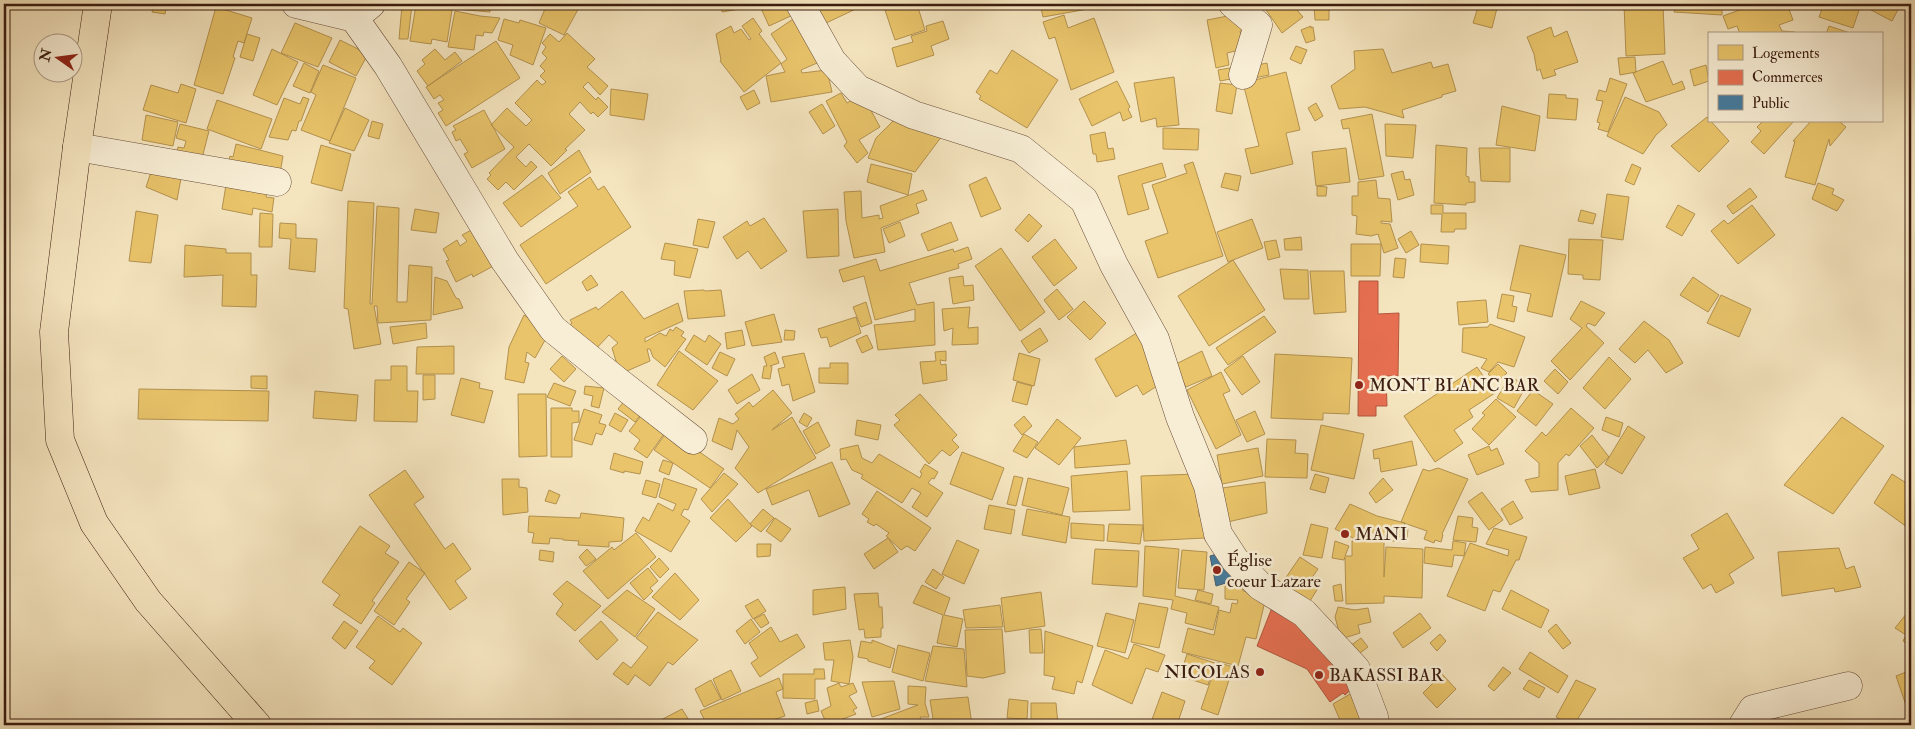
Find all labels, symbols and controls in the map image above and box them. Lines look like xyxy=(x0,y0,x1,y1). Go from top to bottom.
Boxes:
north arrow xyxy=(32,32,82,82)
legend xyxy=(1708,32,1882,122)
text: Logements xyxy=(1752,44,1819,63)
text: N xyxy=(36,46,56,64)
text: Commerces xyxy=(1752,68,1823,87)
text: Public xyxy=(1752,94,1790,113)
place label: MONT BLANC BAR xyxy=(1369,374,1541,397)
marker: MONT BLANC BAR xyxy=(1353,379,1365,391)
place label: MANI xyxy=(1355,523,1407,546)
marker: MANI xyxy=(1339,528,1351,540)
place label: Église coeur Lazare xyxy=(1227,549,1321,593)
marker: Église coeur Lazare xyxy=(1211,564,1223,576)
place label: NICOLAS xyxy=(1164,661,1250,684)
place label: BAKASSI BAR xyxy=(1329,664,1445,687)
marker: NICOLAS xyxy=(1254,666,1266,678)
marker: BAKASSI BAR xyxy=(1313,669,1325,681)

